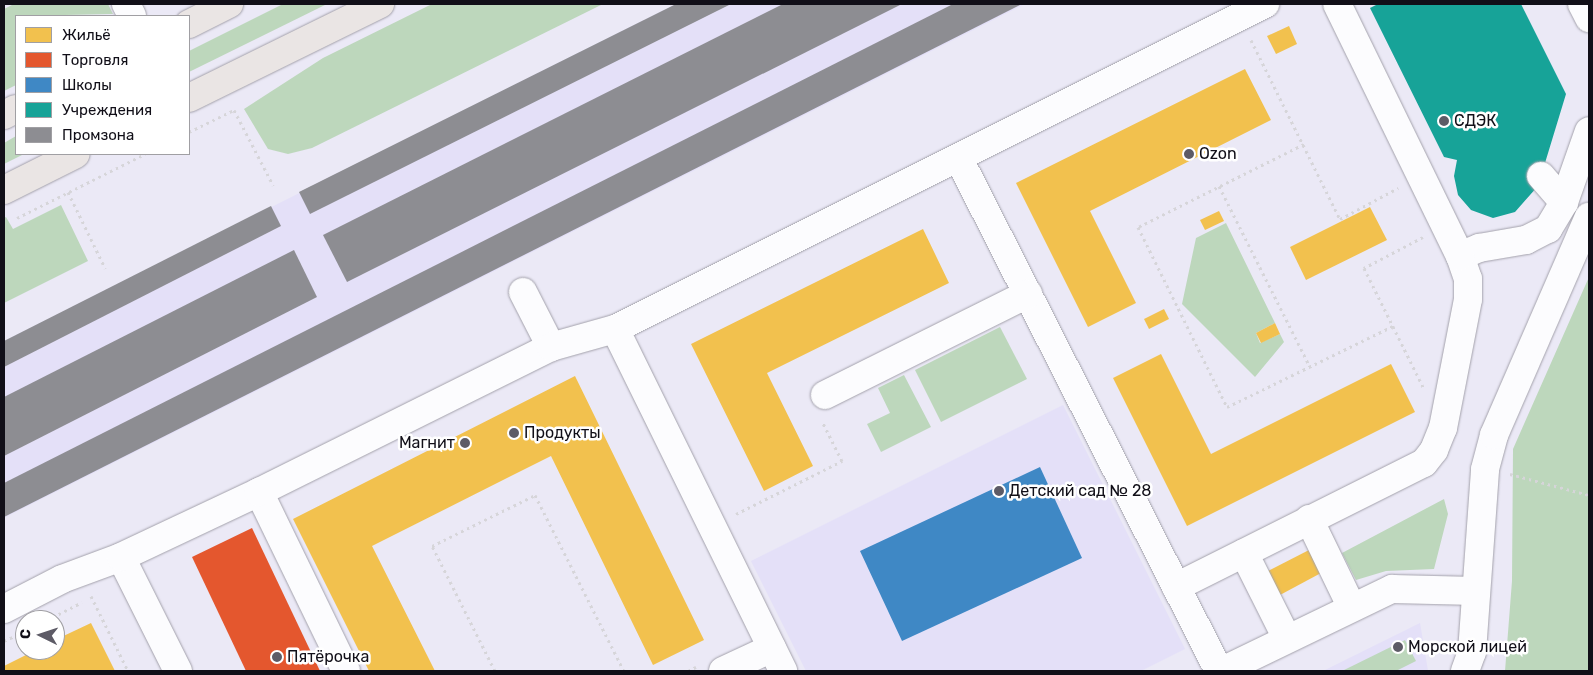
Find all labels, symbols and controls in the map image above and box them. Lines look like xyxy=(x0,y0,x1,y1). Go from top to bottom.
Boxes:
legend xyxy=(15,15,190,155)
text: Жильё xyxy=(62,26,111,44)
text: Торговля xyxy=(62,51,128,69)
text: Школы xyxy=(62,76,112,94)
text: Учреждения xyxy=(62,101,152,119)
place label: СДЭК xyxy=(1454,111,1496,131)
marker: СДЭК xyxy=(1438,115,1450,127)
text: Промзона xyxy=(62,126,134,144)
place label: Ozon xyxy=(1199,144,1237,164)
marker: Ozon xyxy=(1183,148,1195,160)
place label: Продукты xyxy=(524,423,601,443)
marker: Продукты xyxy=(508,427,520,439)
place label: Магнит xyxy=(399,433,455,453)
marker: Магнит xyxy=(459,437,471,449)
place label: Детский сад № 28 xyxy=(1009,481,1151,501)
marker: Детский сад № 28 xyxy=(993,485,1005,497)
north arrow xyxy=(15,610,65,660)
text: С xyxy=(17,629,34,639)
place label: Морской лицей xyxy=(1408,637,1527,657)
marker: Морской лицей xyxy=(1392,641,1404,653)
place label: Пятёрочка xyxy=(287,647,369,667)
marker: Пятёрочка xyxy=(271,651,283,663)

